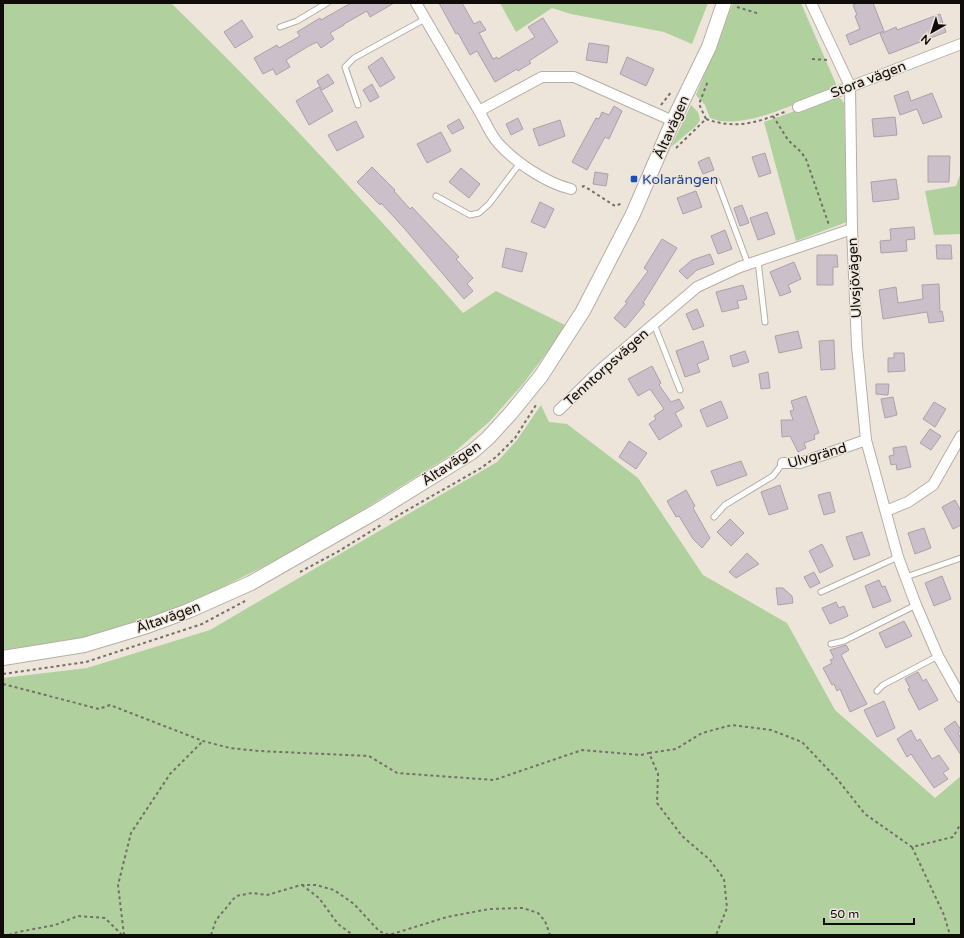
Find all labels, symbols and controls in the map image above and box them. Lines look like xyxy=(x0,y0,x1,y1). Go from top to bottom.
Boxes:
north arrow xyxy=(912,12,952,52)
text: N xyxy=(918,32,934,47)
street label: Stora vägen xyxy=(828,57,908,102)
street label: Ältavägen xyxy=(650,93,693,161)
place label: Kolarängen xyxy=(642,171,718,188)
marker: Kolarängen xyxy=(629,174,639,184)
street label: Ulvsjövägen xyxy=(844,237,865,319)
street label: Tenntorpsvägen xyxy=(561,325,652,410)
street label: Ältavägen xyxy=(419,438,484,489)
street label: Ulvgränd xyxy=(786,439,849,472)
street label: Ältavägen xyxy=(134,598,203,637)
scale bar xyxy=(824,900,914,926)
text: 50 m xyxy=(830,907,859,921)

